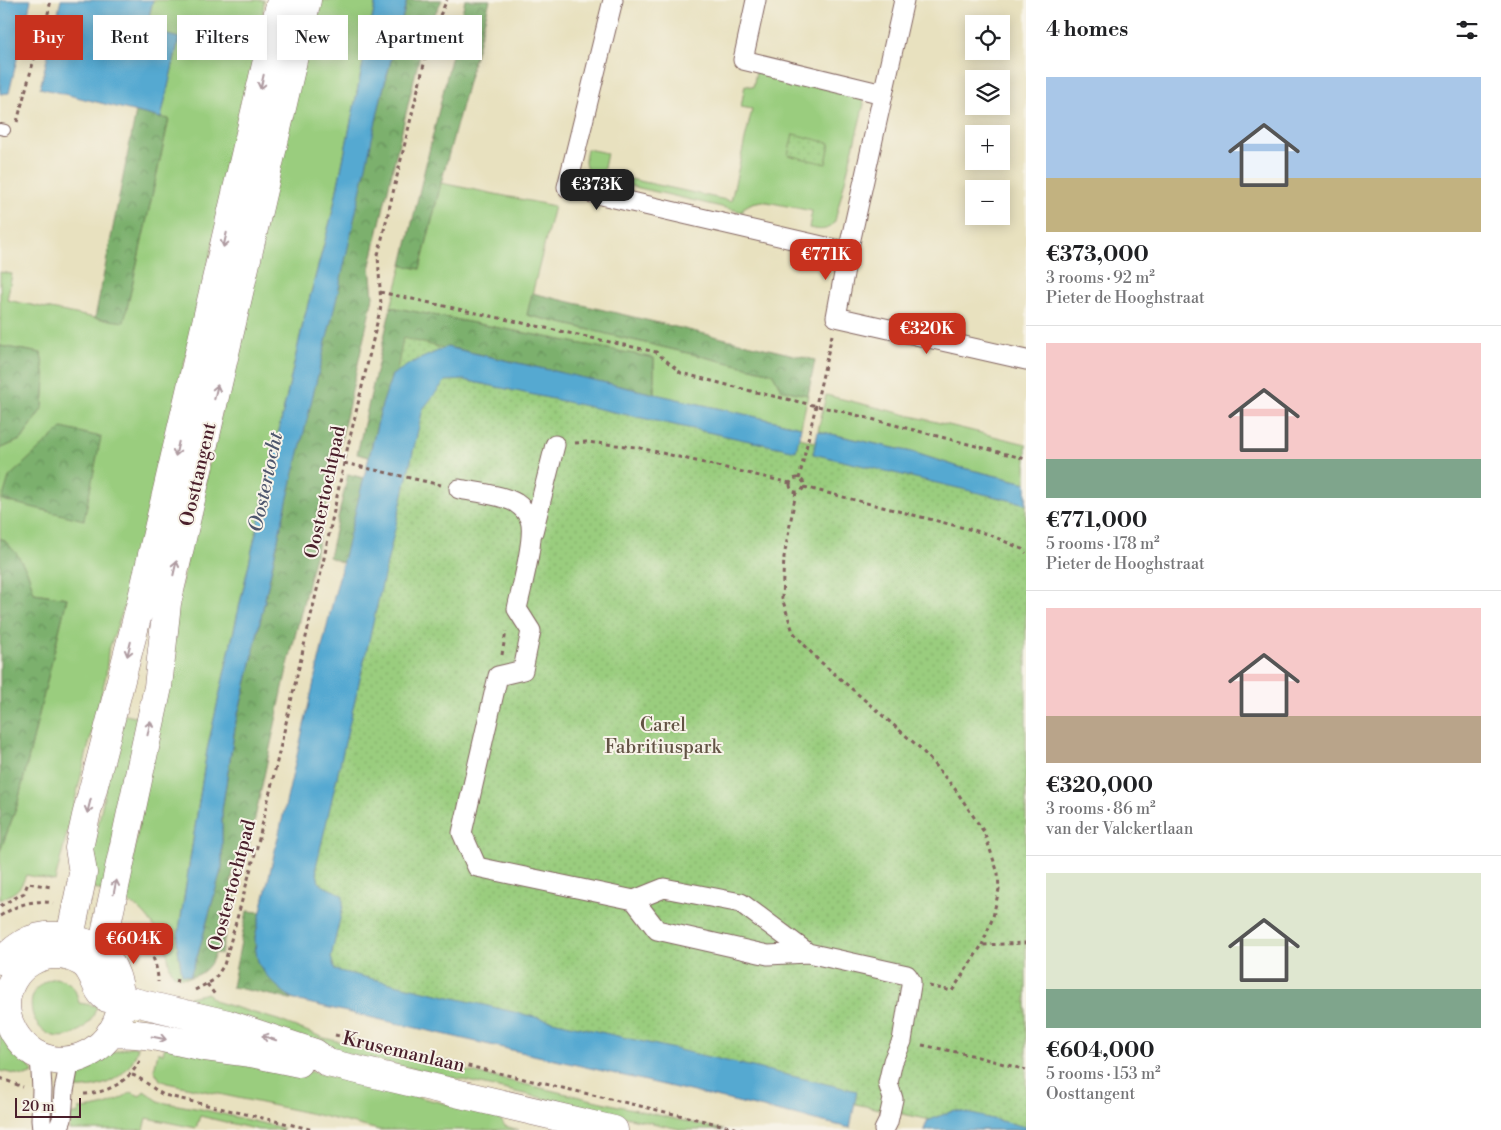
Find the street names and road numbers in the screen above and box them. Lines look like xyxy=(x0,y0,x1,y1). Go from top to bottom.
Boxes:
street label: Oosttangent xyxy=(174,420,222,529)
street label: Oostertochtpad xyxy=(299,424,351,561)
street label: Oostertochtpad xyxy=(203,817,261,954)
street label: Krusemanlaan xyxy=(340,1026,467,1078)

